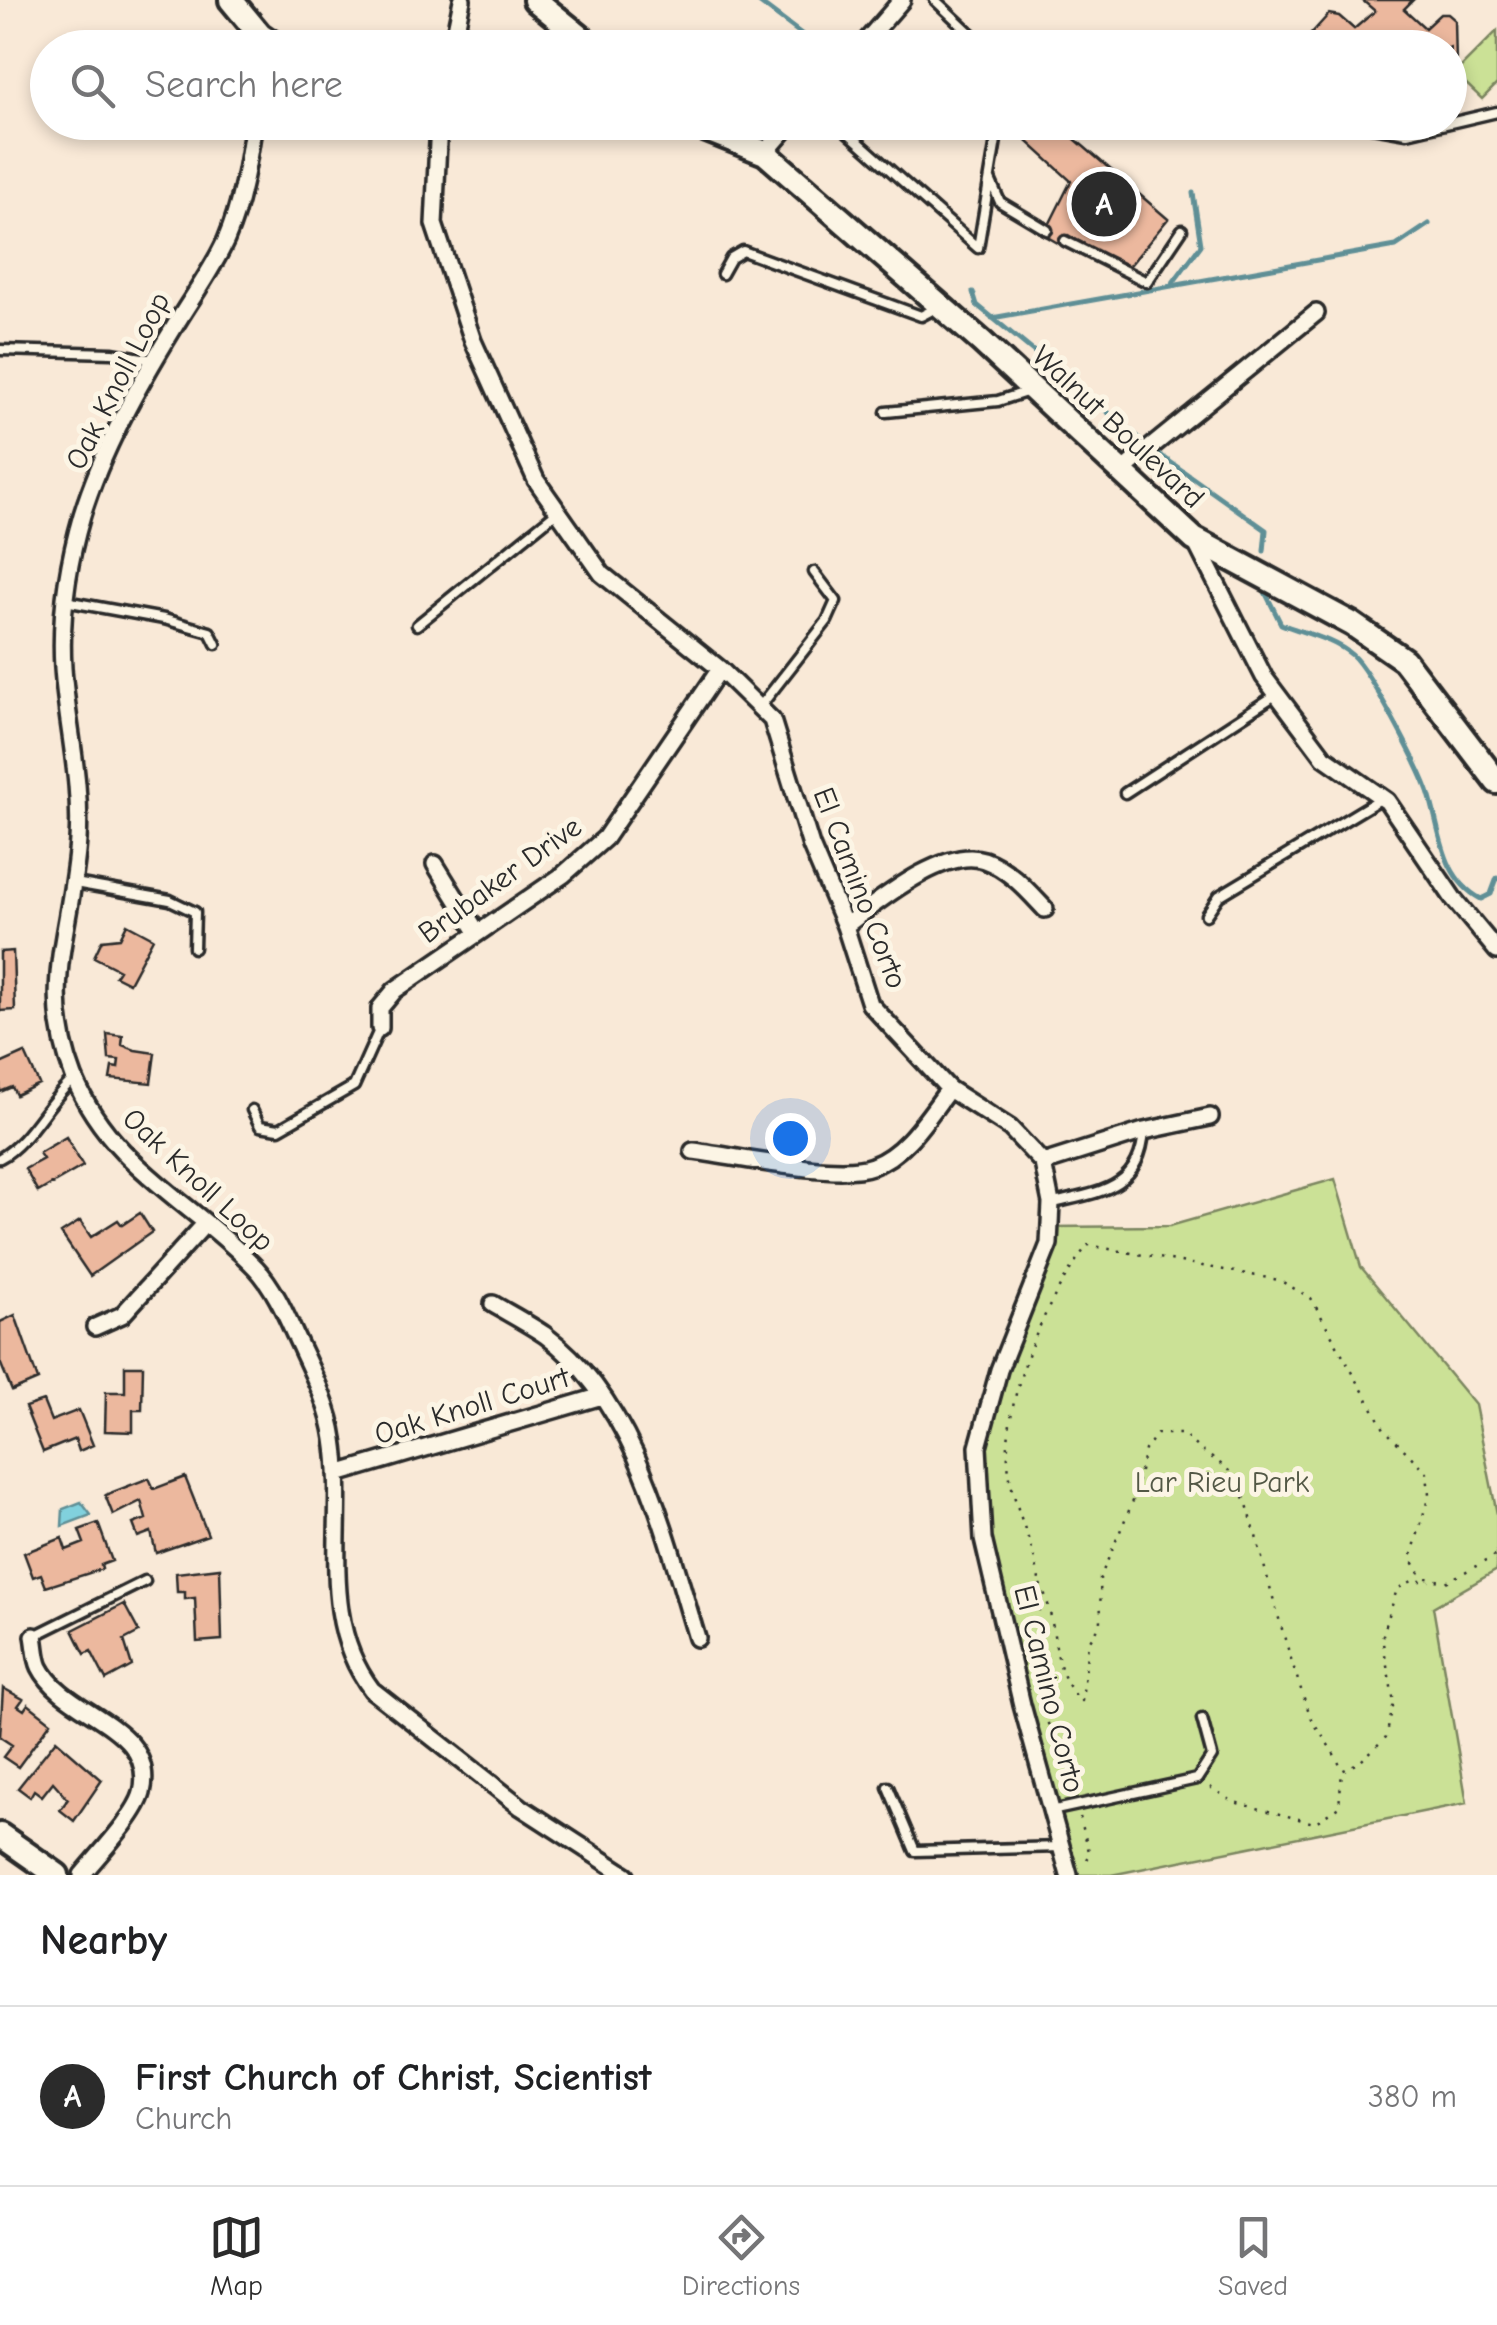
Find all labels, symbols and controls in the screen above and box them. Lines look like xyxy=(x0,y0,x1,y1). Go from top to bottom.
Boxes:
search box xyxy=(30,30,1467,140)
icon: search xyxy=(65,58,120,113)
text: Search here xyxy=(145,63,343,107)
pin: A xyxy=(1072,166,1136,242)
street label: Oak Knoll Loop xyxy=(58,287,178,475)
street label: Walnut Boulevard xyxy=(1025,338,1211,516)
street label: El Camino Corto xyxy=(806,783,914,993)
street label: Brubaker Drive xyxy=(412,809,588,951)
street label: Oak Knoll Loop xyxy=(115,1101,281,1259)
your location xyxy=(765,1113,816,1164)
street label: Oak Knoll Court xyxy=(370,1359,575,1452)
park label: Lar Rieu Park xyxy=(1135,1465,1310,1500)
street label: El Camino Corto xyxy=(1006,1582,1092,1796)
text: Nearby xyxy=(40,1916,167,1965)
text: First Church of Christ, Scientist xyxy=(135,2056,651,2100)
text: A xyxy=(64,2078,81,2115)
text: 380 m xyxy=(1368,2078,1457,2115)
text: Church xyxy=(135,2100,232,2137)
tab: Map xyxy=(209,2210,264,2302)
tab: Directions xyxy=(682,2210,800,2302)
tab: Saved xyxy=(1218,2210,1288,2302)

